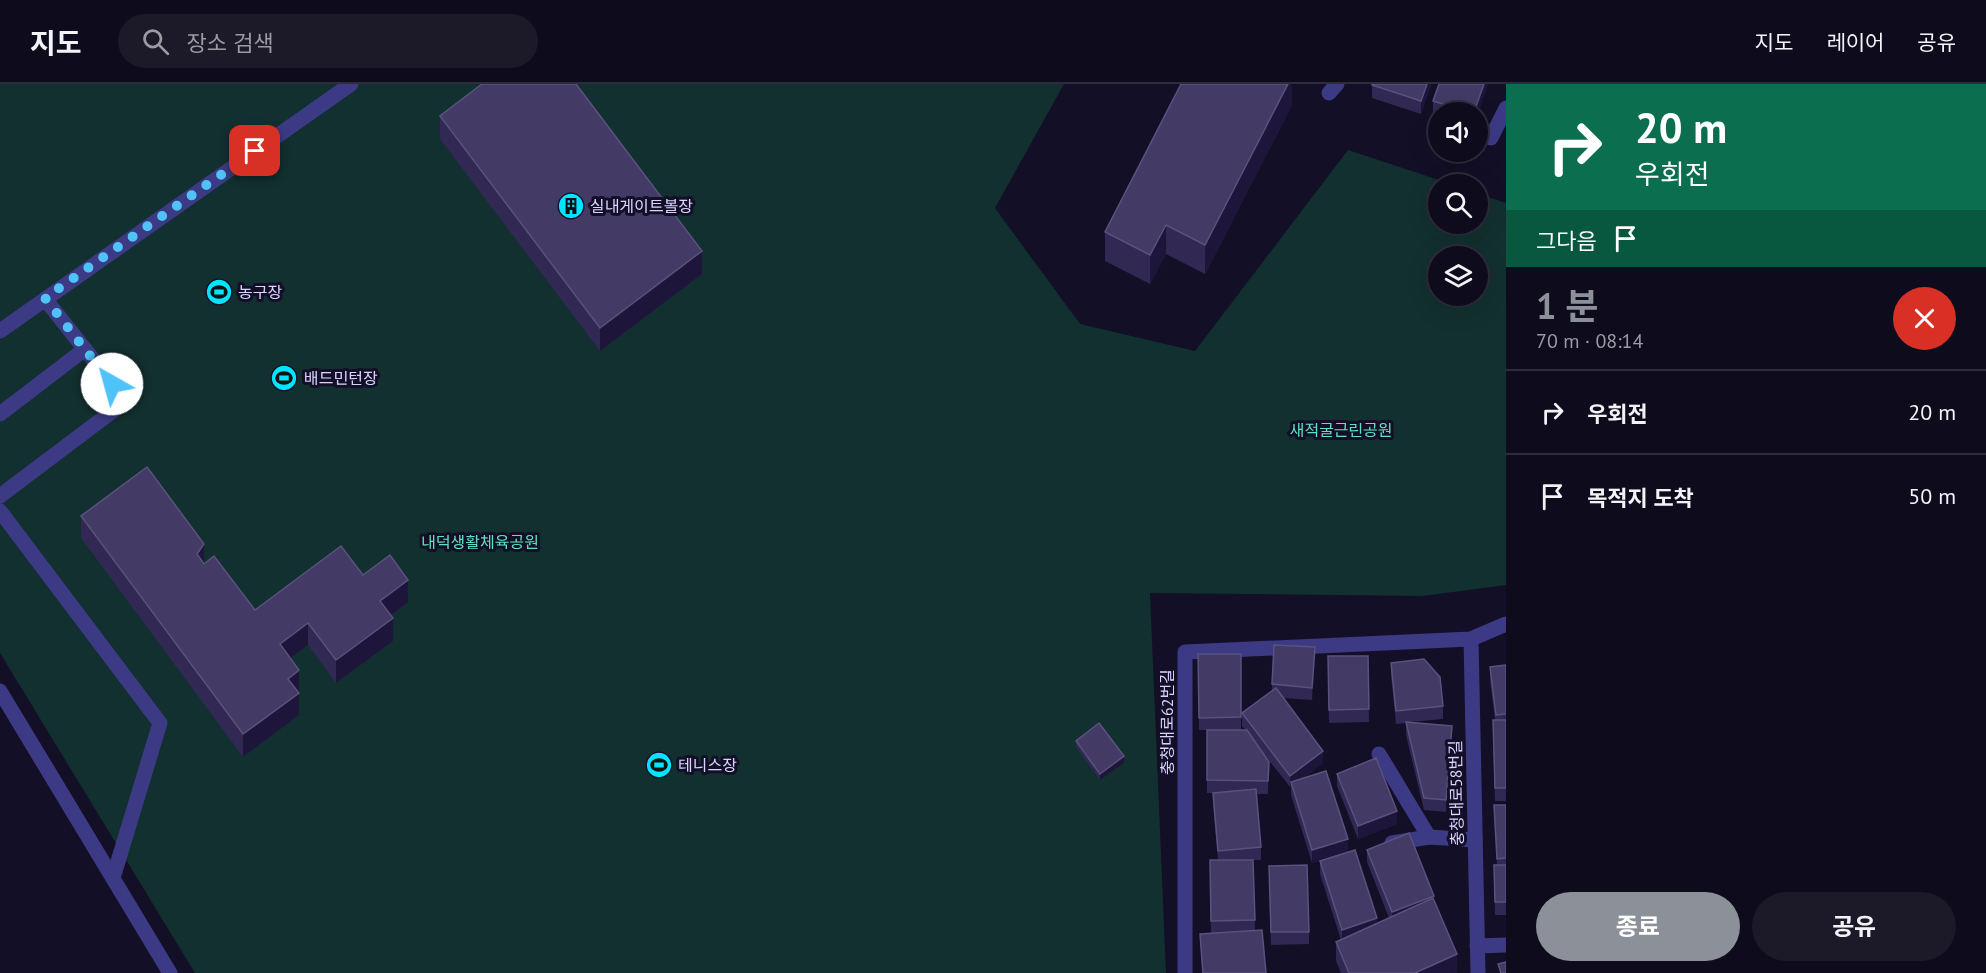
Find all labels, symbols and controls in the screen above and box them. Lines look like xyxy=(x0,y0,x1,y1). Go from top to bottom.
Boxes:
search box xyxy=(118,14,538,68)
text: 지도 xyxy=(30,24,82,61)
icon: search xyxy=(139,25,172,58)
text: 장소 검색 xyxy=(187,29,273,57)
text: 지도 xyxy=(1755,29,1793,56)
text: 레이어 xyxy=(1826,29,1884,56)
text: 공유 xyxy=(1917,29,1956,56)
text: 20 m xyxy=(1635,100,1727,155)
map controls xyxy=(1428,102,1488,306)
button: sound xyxy=(1428,102,1488,162)
icon: right xyxy=(1536,108,1614,186)
pin xyxy=(229,125,280,176)
icon: arrive xyxy=(238,134,271,167)
text: 우회전 xyxy=(1635,157,1710,191)
button: search xyxy=(1428,174,1488,234)
building icon: 실내게이트볼장 xyxy=(556,191,586,221)
place label: 실내게이트볼장 xyxy=(590,196,693,216)
icon: arrive xyxy=(1609,222,1642,255)
text: 그다음 xyxy=(1536,227,1597,255)
button: layers xyxy=(1428,246,1488,306)
sports icon: 농구장 xyxy=(204,277,234,307)
place label: 농구장 xyxy=(238,282,282,302)
text: 1 분 xyxy=(1536,282,1599,329)
button: close xyxy=(1893,287,1956,350)
text: 70 m · 08:14 xyxy=(1536,328,1643,354)
position arrow xyxy=(80,352,144,416)
sports icon: 배드민턴장 xyxy=(269,363,299,393)
place label: 배드민턴장 xyxy=(304,368,378,388)
icon: right xyxy=(1536,396,1569,429)
text: 20 m xyxy=(1908,398,1956,426)
text: 우회전 xyxy=(1587,400,1648,428)
park label: 새적굴근린공원 xyxy=(1289,420,1393,440)
icon: arrive xyxy=(1536,480,1569,513)
text: 50 m xyxy=(1908,482,1956,510)
text: 목적지 도착 xyxy=(1587,484,1694,512)
park label: 내덕생활체육공원 xyxy=(421,532,539,552)
street label: 충청대로62번길 xyxy=(1157,669,1177,775)
street label: 충청대로58번길 xyxy=(1445,740,1467,846)
sports icon: 테니스장 xyxy=(644,750,674,780)
place label: 테니스장 xyxy=(678,755,737,775)
button: 종료 xyxy=(1536,892,1740,961)
button: 공유 xyxy=(1752,892,1956,961)

